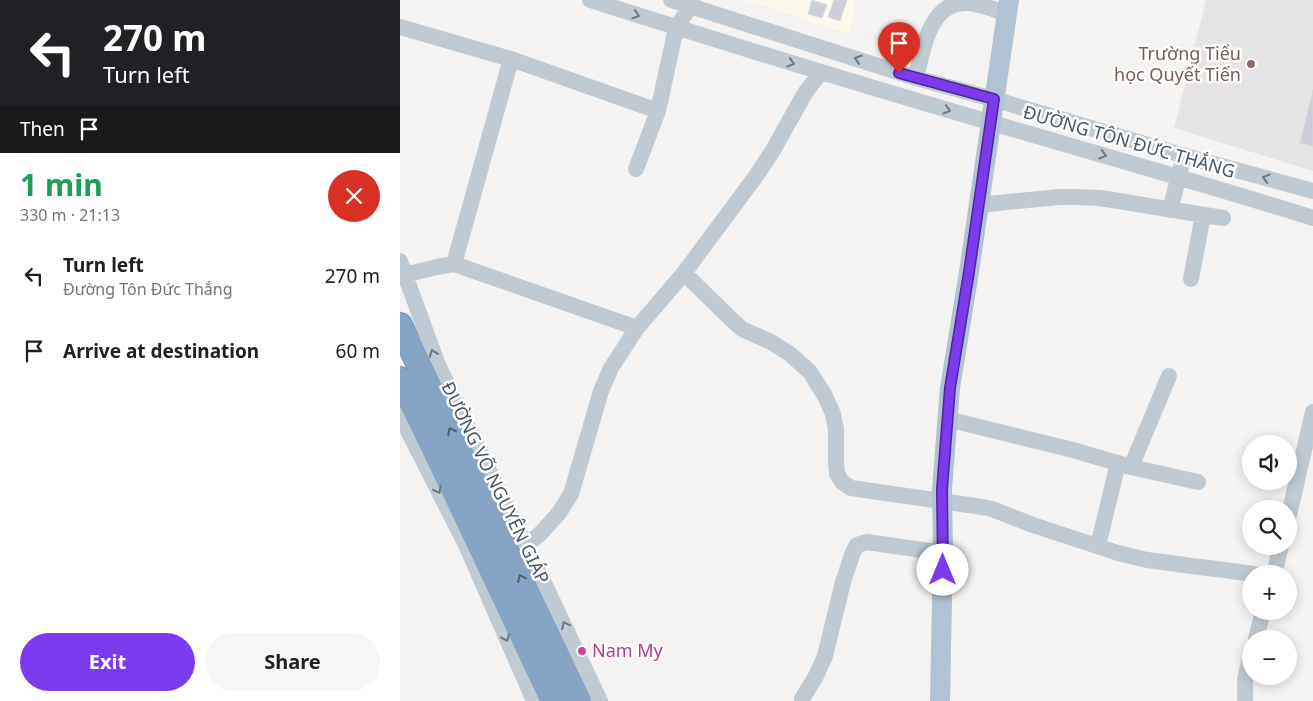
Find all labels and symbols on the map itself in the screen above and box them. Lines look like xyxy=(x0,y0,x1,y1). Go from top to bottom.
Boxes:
one-way arrow xyxy=(631,9,640,19)
pin xyxy=(878,22,920,73)
place label: Trường Tiểu học Quyết Tiến xyxy=(1114,41,1241,86)
one-way arrow xyxy=(854,55,863,65)
one-way arrow xyxy=(787,57,795,67)
marker: Trường Tiểu học Quyết Tiến xyxy=(1245,58,1257,70)
street label: ĐƯỜNG TÔN ĐỨC THẮNG xyxy=(1021,99,1238,183)
one-way arrow xyxy=(942,104,950,114)
one-way arrow xyxy=(1098,150,1106,160)
one-way arrow xyxy=(1262,174,1270,184)
one-way arrow xyxy=(429,349,439,358)
street label: ĐƯỜNG VÕ NGUYÊN GIÁP xyxy=(436,378,555,588)
one-way arrow xyxy=(447,427,457,436)
one-way arrow xyxy=(432,485,442,494)
position arrow xyxy=(916,543,968,595)
one-way arrow xyxy=(517,574,527,583)
one-way arrow xyxy=(560,621,571,630)
one-way arrow xyxy=(500,633,511,642)
place label: Nam My xyxy=(592,638,664,662)
marker: Nam My xyxy=(576,645,588,657)

